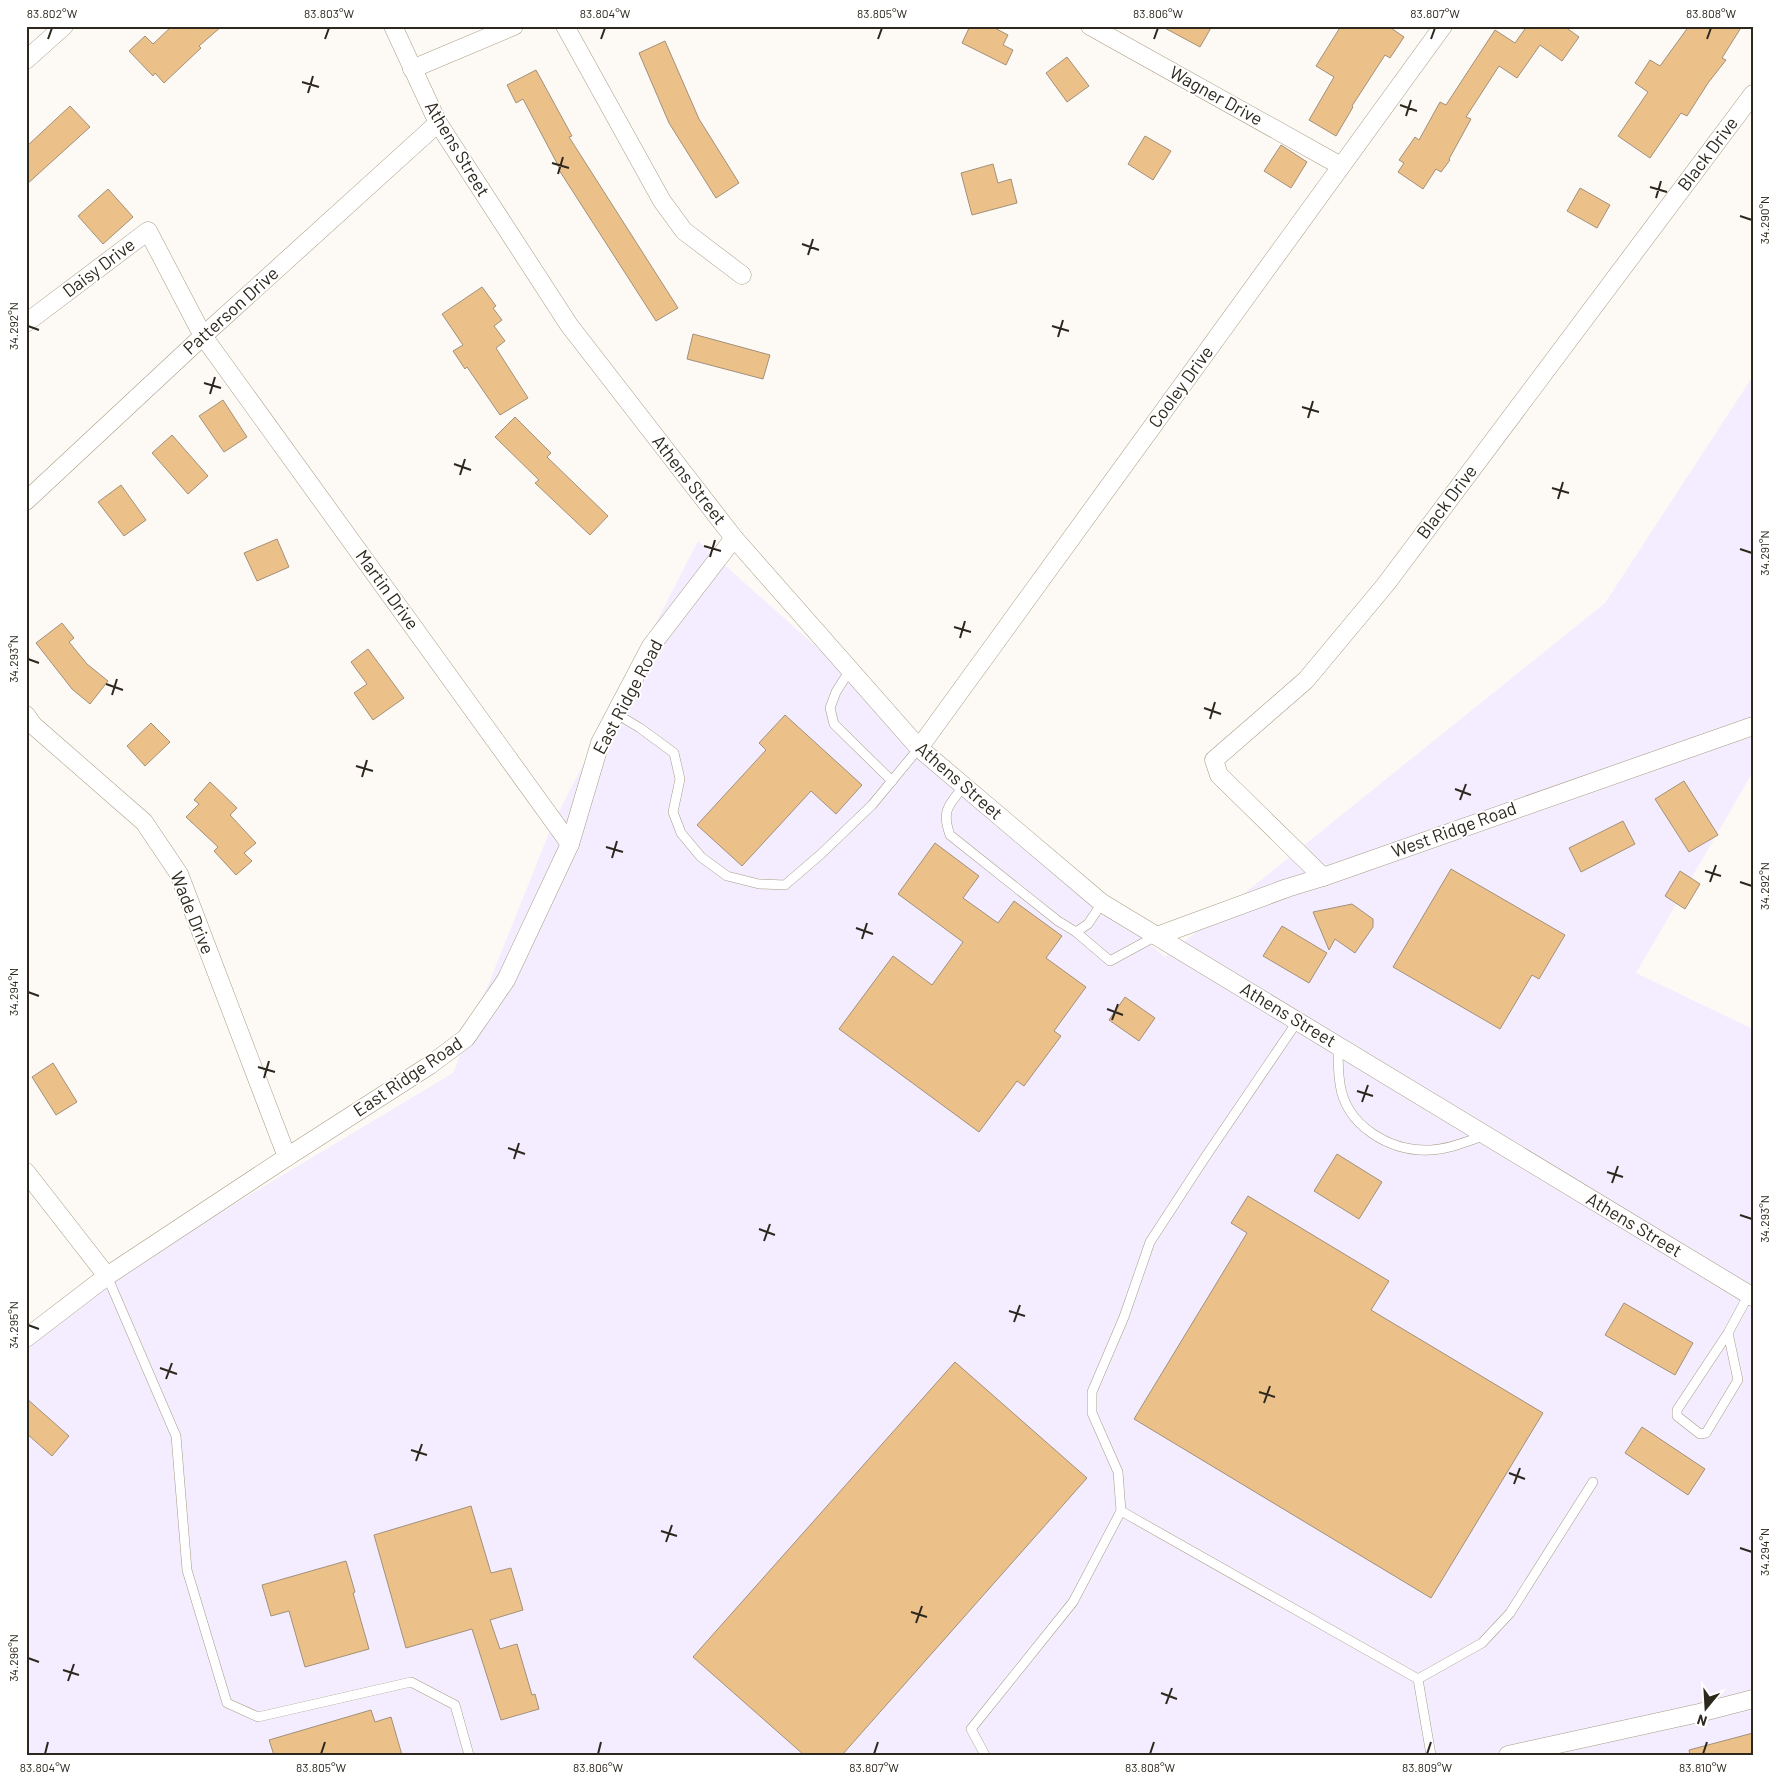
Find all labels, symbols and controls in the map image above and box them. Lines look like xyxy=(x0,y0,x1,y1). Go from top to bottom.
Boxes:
text: 83.802°W xyxy=(27,6,78,20)
text: 83.803°W xyxy=(304,6,355,20)
text: 83.804°W xyxy=(580,6,631,20)
text: 83.805°W xyxy=(857,6,908,20)
text: 83.806°W xyxy=(1133,6,1184,20)
text: 83.807°W xyxy=(1410,6,1460,20)
text: 83.808°W xyxy=(1686,6,1737,20)
street label: Wagner Drive xyxy=(1166,60,1267,130)
street label: Athens Street xyxy=(421,97,495,200)
street label: Black Drive xyxy=(1672,112,1742,195)
text: 34.290°N xyxy=(1757,196,1771,244)
street label: Daisy Drive xyxy=(58,233,139,302)
street label: Patterson Drive xyxy=(178,262,282,359)
text: 34.292°N xyxy=(6,302,20,350)
street label: Cooley Drive xyxy=(1143,341,1217,432)
street label: Athens Street xyxy=(648,430,732,529)
street label: Black Drive xyxy=(1411,460,1481,543)
text: 34.291°N xyxy=(1757,530,1771,576)
street label: Martin Drive xyxy=(351,545,424,634)
text: 34.293°N xyxy=(6,635,20,683)
street label: East Ridge Road xyxy=(588,635,667,758)
street label: Athens Street xyxy=(912,737,1007,824)
street label: West Ridge Road xyxy=(1388,796,1519,862)
text: 34.292°N xyxy=(1757,862,1771,910)
street label: Wade Drive xyxy=(166,868,219,957)
text: 34.294°N xyxy=(6,968,20,1016)
street label: Athens Street xyxy=(1237,977,1340,1051)
street label: East Ridge Road xyxy=(349,1032,466,1121)
street label: Athens Street xyxy=(1583,1187,1686,1261)
text: 34.293°N xyxy=(1757,1195,1771,1243)
text: 34.295°N xyxy=(6,1301,20,1349)
text: 34.294°N xyxy=(1757,1528,1771,1576)
text: 34.296°N xyxy=(6,1634,20,1682)
north arrow xyxy=(1682,1684,1732,1734)
text: N xyxy=(1695,1711,1709,1730)
text: 83.804°W xyxy=(20,1760,71,1774)
text: 83.805°W xyxy=(296,1760,347,1774)
text: 83.806°W xyxy=(573,1760,624,1774)
text: 83.807°W xyxy=(849,1760,899,1774)
text: 83.808°W xyxy=(1125,1760,1176,1774)
text: 83.809°W xyxy=(1402,1760,1453,1774)
text: 83.810°W xyxy=(1679,1760,1727,1774)

